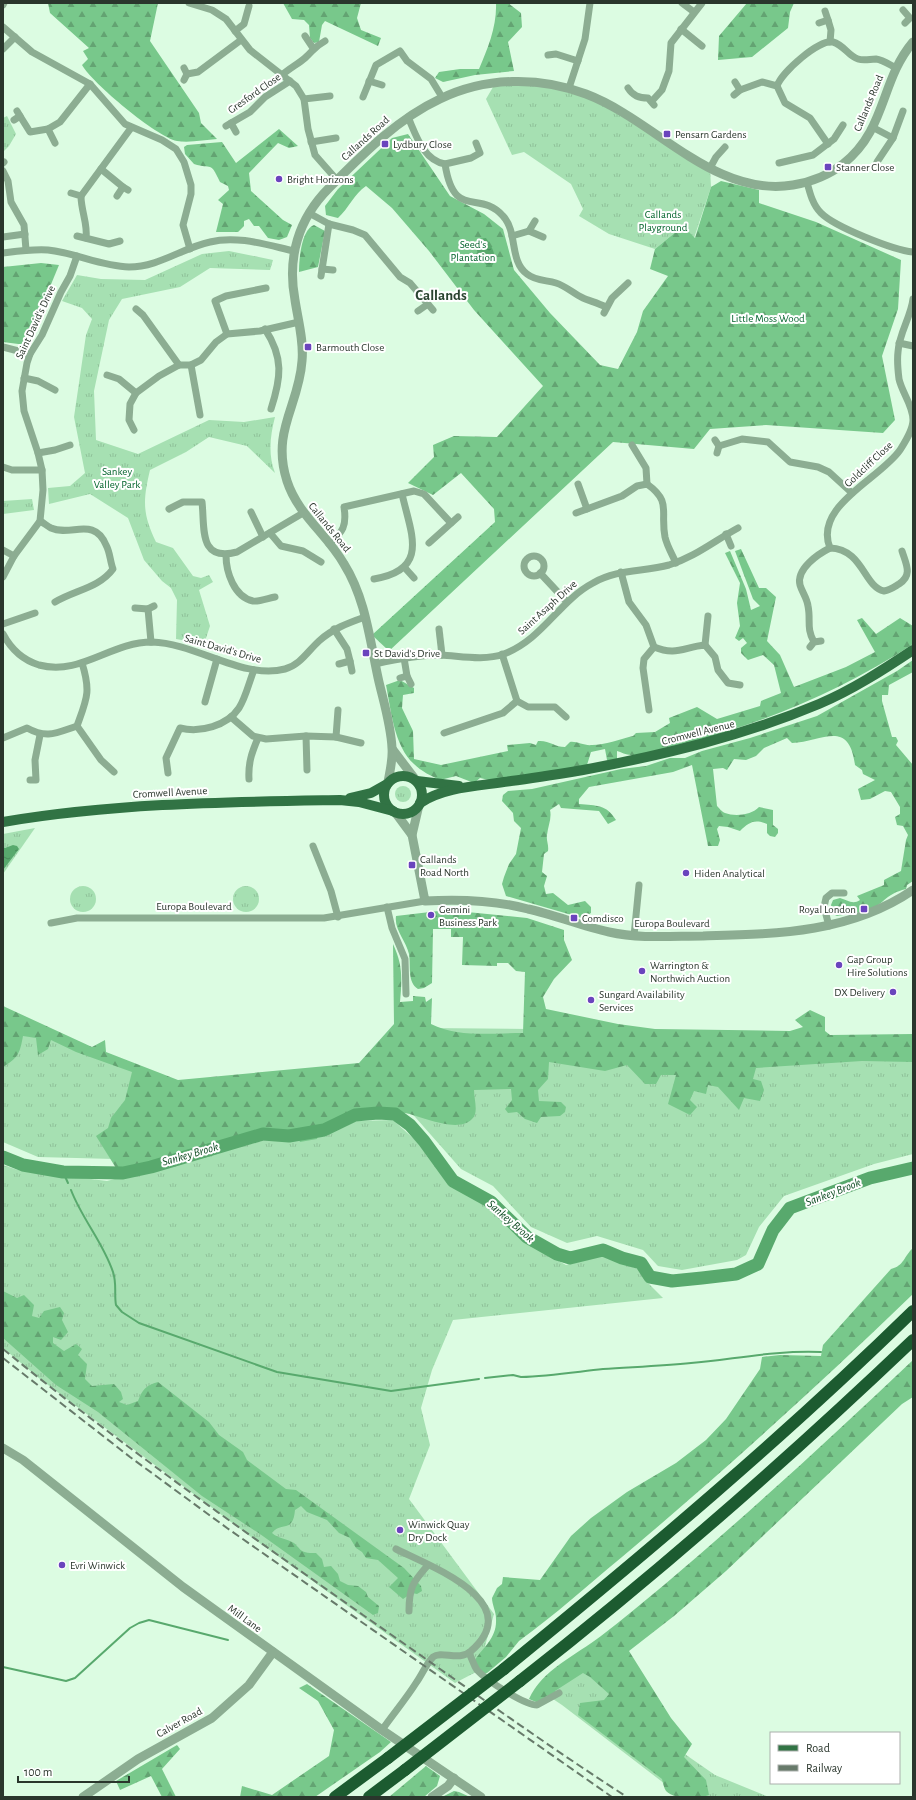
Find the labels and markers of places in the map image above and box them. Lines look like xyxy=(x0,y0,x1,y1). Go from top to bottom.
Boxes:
marker: Pensarn Gardens xyxy=(662,129,672,139)
place label: Pensarn Gardens xyxy=(675,129,747,140)
marker: Lydbury Close xyxy=(380,139,390,149)
place label: Lydbury Close xyxy=(393,139,452,150)
marker: Stanner Close xyxy=(823,162,833,172)
place label: Stanner Close xyxy=(836,162,894,173)
marker: Bright Horizons xyxy=(274,174,284,184)
place label: Bright Horizons xyxy=(287,174,354,185)
marker: Barmouth Close xyxy=(303,342,313,352)
place label: Barmouth Close xyxy=(316,342,384,353)
marker: St David's Drive xyxy=(361,648,371,658)
place label: St David's Drive xyxy=(374,648,440,659)
place label: Callands Road North xyxy=(420,854,469,878)
marker: Callands Road North xyxy=(407,860,417,870)
marker: Hiden Analytical xyxy=(681,868,691,878)
place label: Hiden Analytical xyxy=(694,868,765,879)
place label: Gemini Business Park xyxy=(439,904,497,928)
place label: Royal London xyxy=(799,904,856,915)
marker: Royal London xyxy=(859,904,869,914)
marker: Gemini Business Park xyxy=(426,910,436,920)
marker: Comdisco xyxy=(569,913,579,923)
place label: Comdisco xyxy=(582,913,624,924)
place label: Gap Group Hire Solutions xyxy=(847,954,908,978)
place label: Warrington & Northwich Auction xyxy=(650,960,730,984)
marker: Gap Group Hire Solutions xyxy=(834,960,844,970)
marker: Warrington & Northwich Auction xyxy=(637,966,647,976)
place label: DX Delivery xyxy=(834,987,885,998)
marker: DX Delivery xyxy=(888,987,898,997)
place label: Sungard Availability Services xyxy=(599,989,685,1013)
marker: Sungard Availability Services xyxy=(586,995,596,1005)
place label: Winwick Quay Dry Dock xyxy=(408,1519,470,1543)
marker: Winwick Quay Dry Dock xyxy=(395,1525,405,1535)
marker: Evri Winwick xyxy=(57,1560,67,1570)
place label: Evri Winwick xyxy=(70,1560,125,1571)

